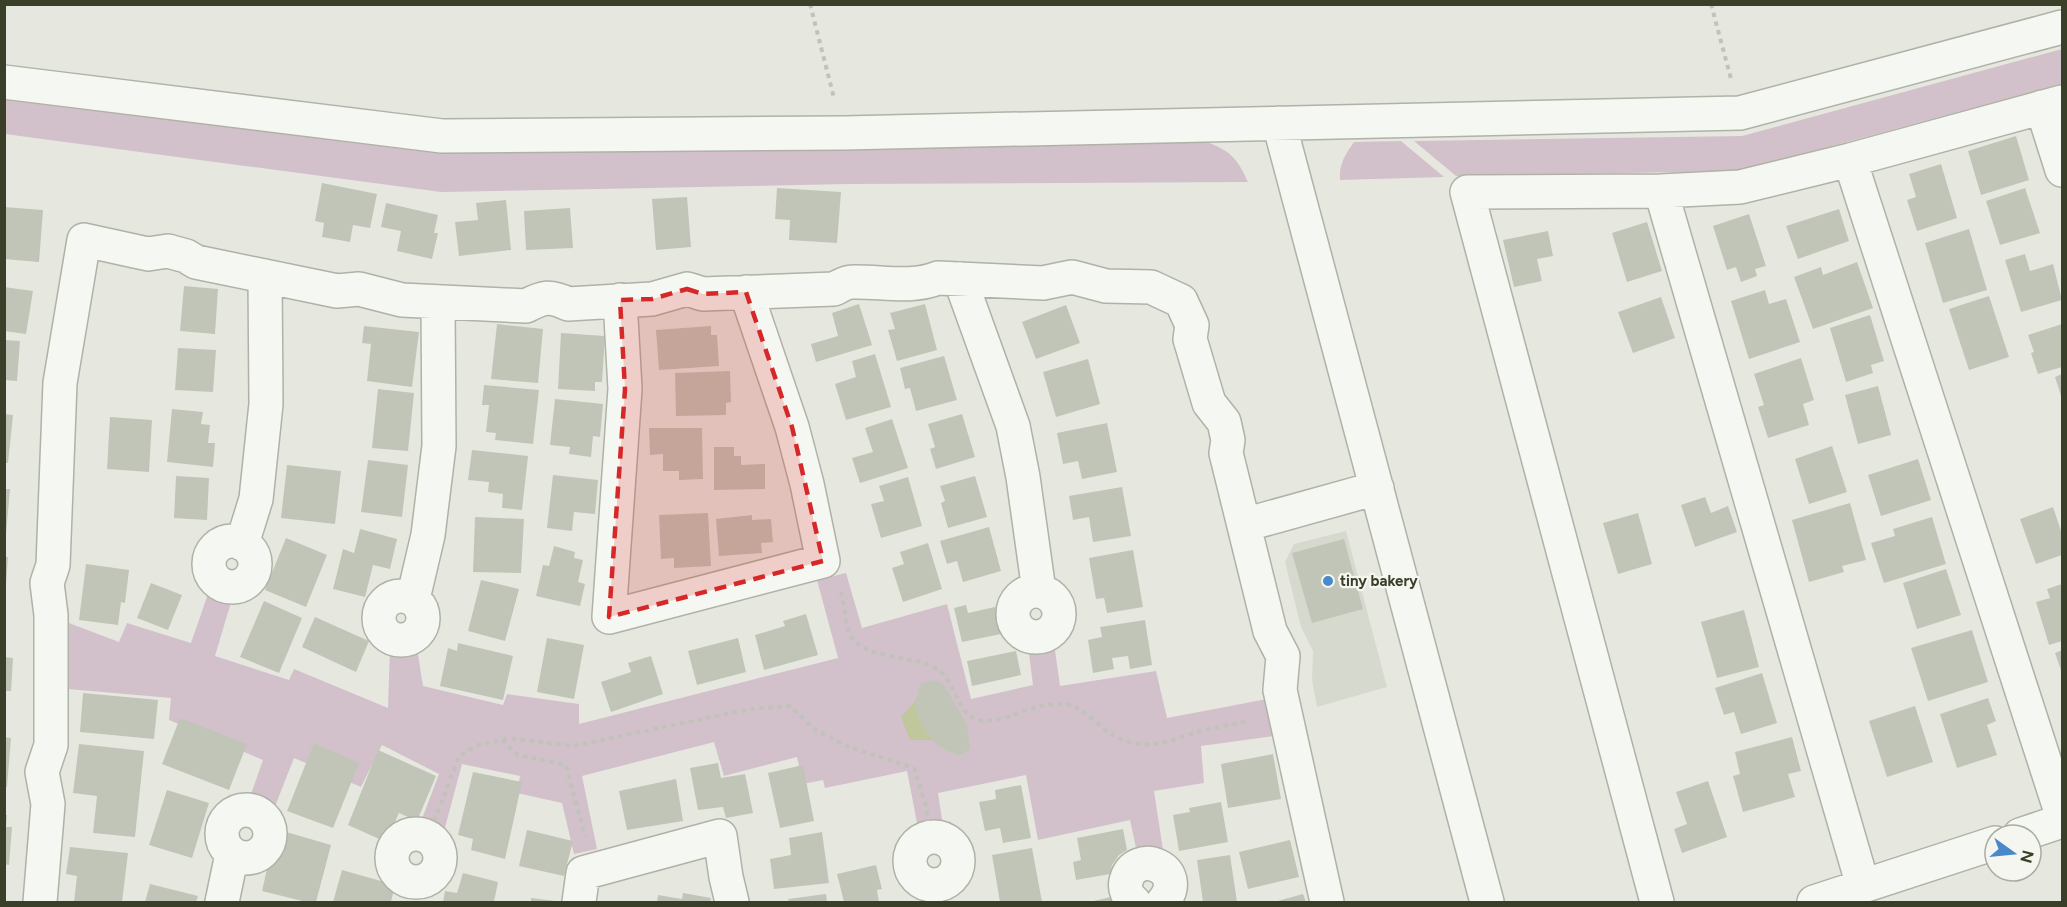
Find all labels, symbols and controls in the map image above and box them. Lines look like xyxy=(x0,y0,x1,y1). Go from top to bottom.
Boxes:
place label: tiny bakery xyxy=(1340,572,1418,590)
marker: tiny bakery xyxy=(1321,574,1335,588)
north arrow xyxy=(1983,823,2043,883)
text: N xyxy=(2016,848,2038,865)

